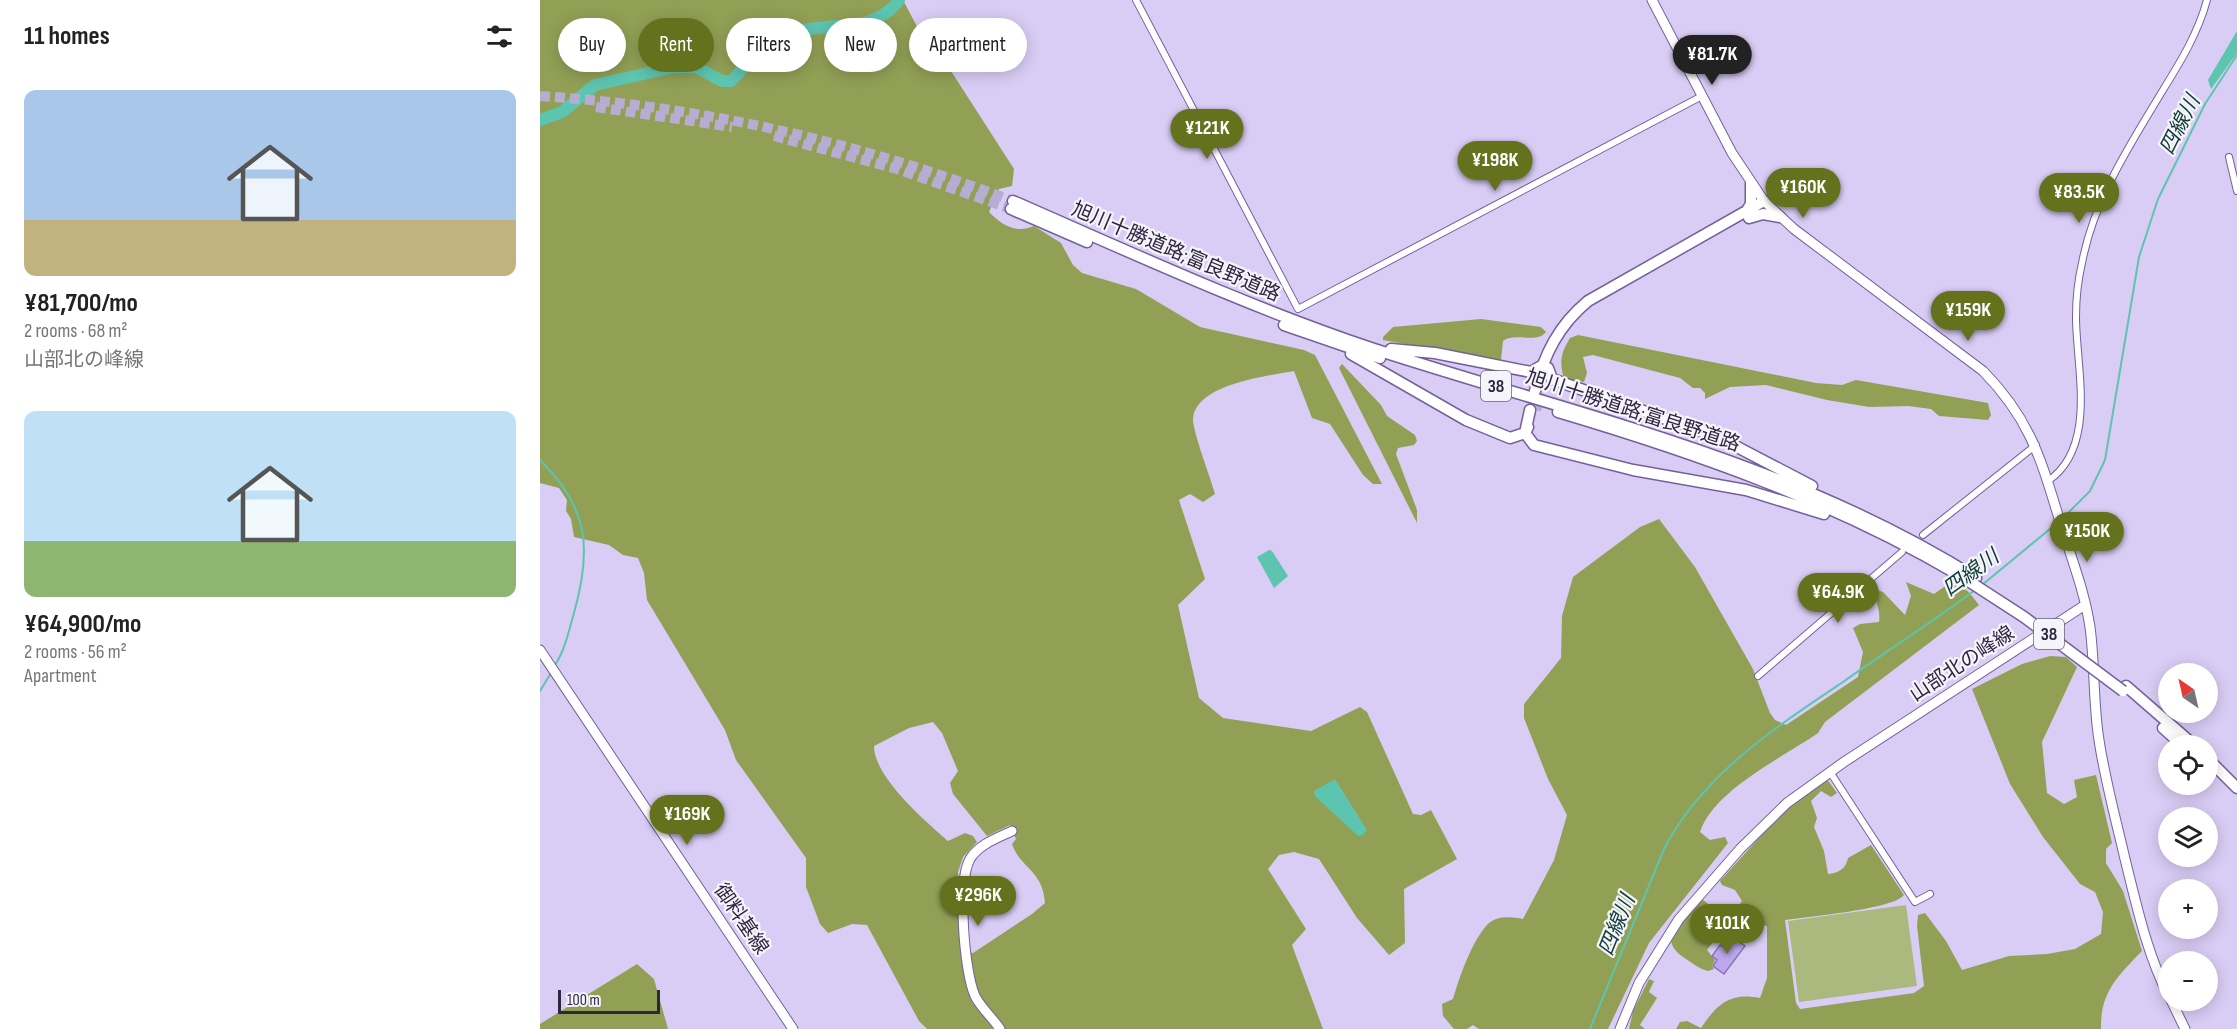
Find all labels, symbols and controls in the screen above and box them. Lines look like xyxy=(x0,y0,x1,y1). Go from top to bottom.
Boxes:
chip: Buy xyxy=(558,18,626,72)
chip: Rent xyxy=(638,18,714,72)
chip: Filters xyxy=(726,18,812,72)
chip: New xyxy=(824,18,897,72)
chip: Apartment xyxy=(909,18,1027,72)
icon: filters xyxy=(483,20,516,53)
text: 11 homes xyxy=(24,21,110,52)
pin: ¥81.7K xyxy=(1663,35,1761,86)
text: ¥81.7K xyxy=(1687,42,1737,66)
water label: 四線川 xyxy=(2155,89,2206,159)
pin: ¥121K xyxy=(1165,109,1249,160)
text: ¥121K xyxy=(1184,116,1230,140)
icon: home xyxy=(216,129,324,237)
pin: ¥198K xyxy=(1453,141,1537,192)
text: ¥198K xyxy=(1472,148,1518,172)
pin: ¥160K xyxy=(1761,168,1845,219)
pin: ¥83.5K xyxy=(2030,173,2128,224)
text: ¥160K xyxy=(1780,175,1826,199)
text: ¥83.5K xyxy=(2053,180,2105,204)
street label: 旭川十勝道路;富良野道路 xyxy=(1068,197,1284,307)
text: ¥81,700/mo xyxy=(24,288,138,319)
pin: ¥159K xyxy=(1926,291,2010,342)
text: ¥159K xyxy=(1945,298,1991,322)
text: 2 rooms · 68 m² xyxy=(24,319,128,343)
text: 山部北の峰線 xyxy=(24,348,144,372)
street label: 旭川十勝道路;富良野道路 xyxy=(1523,365,1743,457)
road number: 38 xyxy=(1481,371,1511,401)
icon: home xyxy=(216,450,324,558)
pin: ¥150K xyxy=(2045,512,2129,563)
text: ¥150K xyxy=(2064,519,2110,543)
water label: 四線川 xyxy=(1938,543,2005,602)
pin: ¥64.9K xyxy=(1789,573,1887,624)
text: ¥64.9K xyxy=(1812,580,1864,604)
text: ¥64,900/mo xyxy=(24,609,141,640)
road number: 38 xyxy=(2034,619,2064,649)
street label: 山部北の峰線 xyxy=(1905,621,2019,707)
text: 2 rooms · 56 m² xyxy=(24,640,127,664)
north arrow xyxy=(2158,663,2218,723)
map controls xyxy=(2158,663,2218,1011)
text: Apartment xyxy=(24,664,97,688)
button: locate xyxy=(2158,735,2218,795)
pin: ¥169K xyxy=(645,795,729,846)
text: ¥169K xyxy=(664,802,710,826)
button: layers xyxy=(2158,807,2218,867)
pin: ¥296K xyxy=(936,876,1020,927)
street label: 御料基線 xyxy=(709,879,773,959)
button: + xyxy=(2158,879,2218,939)
text: ¥296K xyxy=(954,883,1002,907)
water label: 四線川 xyxy=(1594,889,1641,959)
pin: ¥101K xyxy=(1685,904,1769,955)
text: ¥101K xyxy=(1704,911,1750,935)
button: − xyxy=(2158,951,2218,1011)
scale bar xyxy=(558,987,660,1014)
text: 100 m xyxy=(567,991,600,1010)

